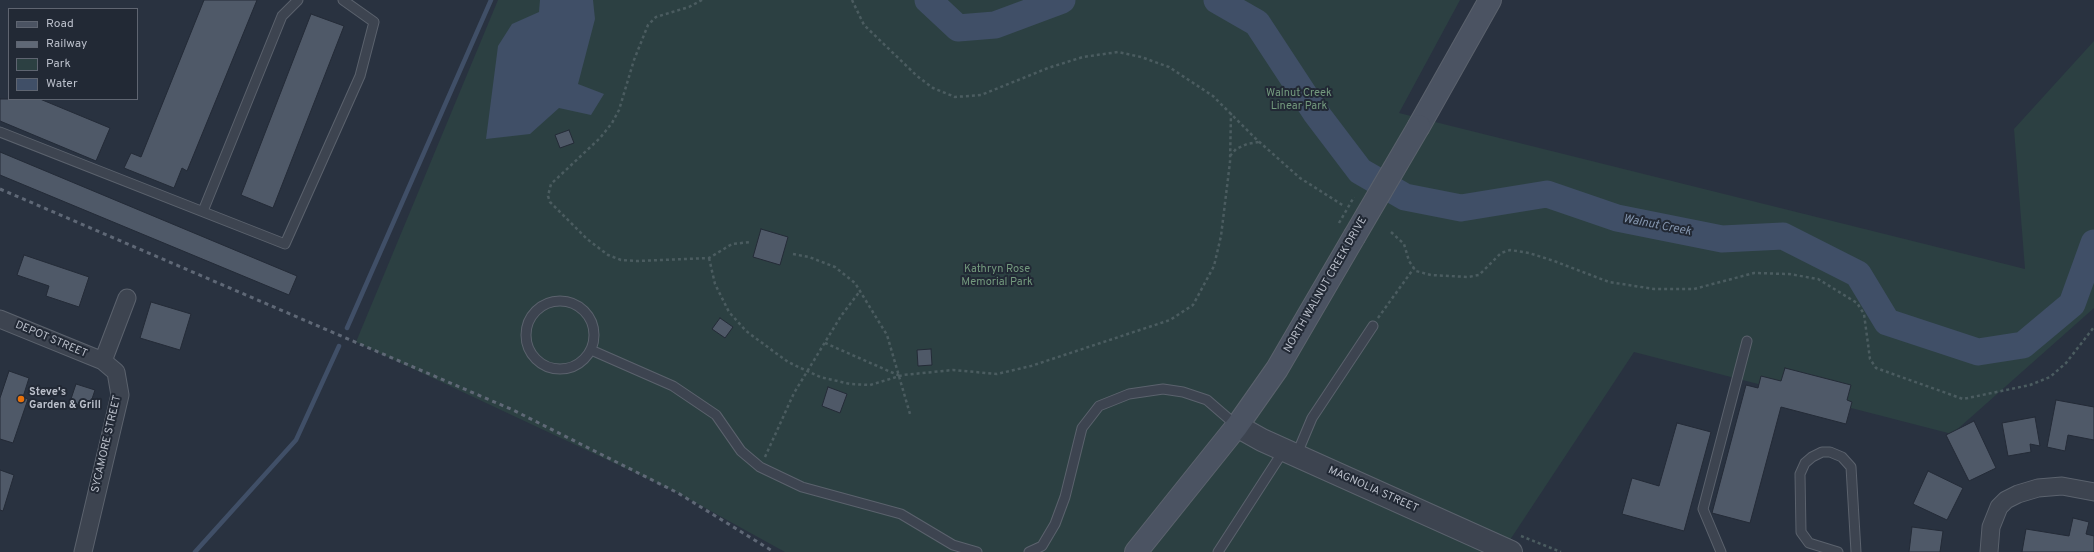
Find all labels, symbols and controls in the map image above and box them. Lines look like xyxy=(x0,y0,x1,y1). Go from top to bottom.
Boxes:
legend xyxy=(8,8,138,100)
text: Road xyxy=(46,16,74,32)
text: Railway xyxy=(46,36,87,52)
text: Park xyxy=(46,56,71,72)
text: Water xyxy=(46,76,78,92)
park label: Walnut Creek Linear Park xyxy=(1266,87,1332,113)
water label: Walnut Creek xyxy=(1622,212,1692,240)
street label: NORTH WALNUT CREEK DRIVE xyxy=(1282,215,1370,355)
park label: Kathryn Rose Memorial Park xyxy=(961,263,1033,289)
street label: DEPOT STREET xyxy=(13,319,89,361)
place label: Steve's Garden & Grill xyxy=(29,386,101,412)
marker: Steve's Garden & Grill xyxy=(16,394,26,404)
street label: SYCAMORE STREET xyxy=(89,394,125,494)
street label: MAGNOLIA STREET xyxy=(1326,464,1420,516)

